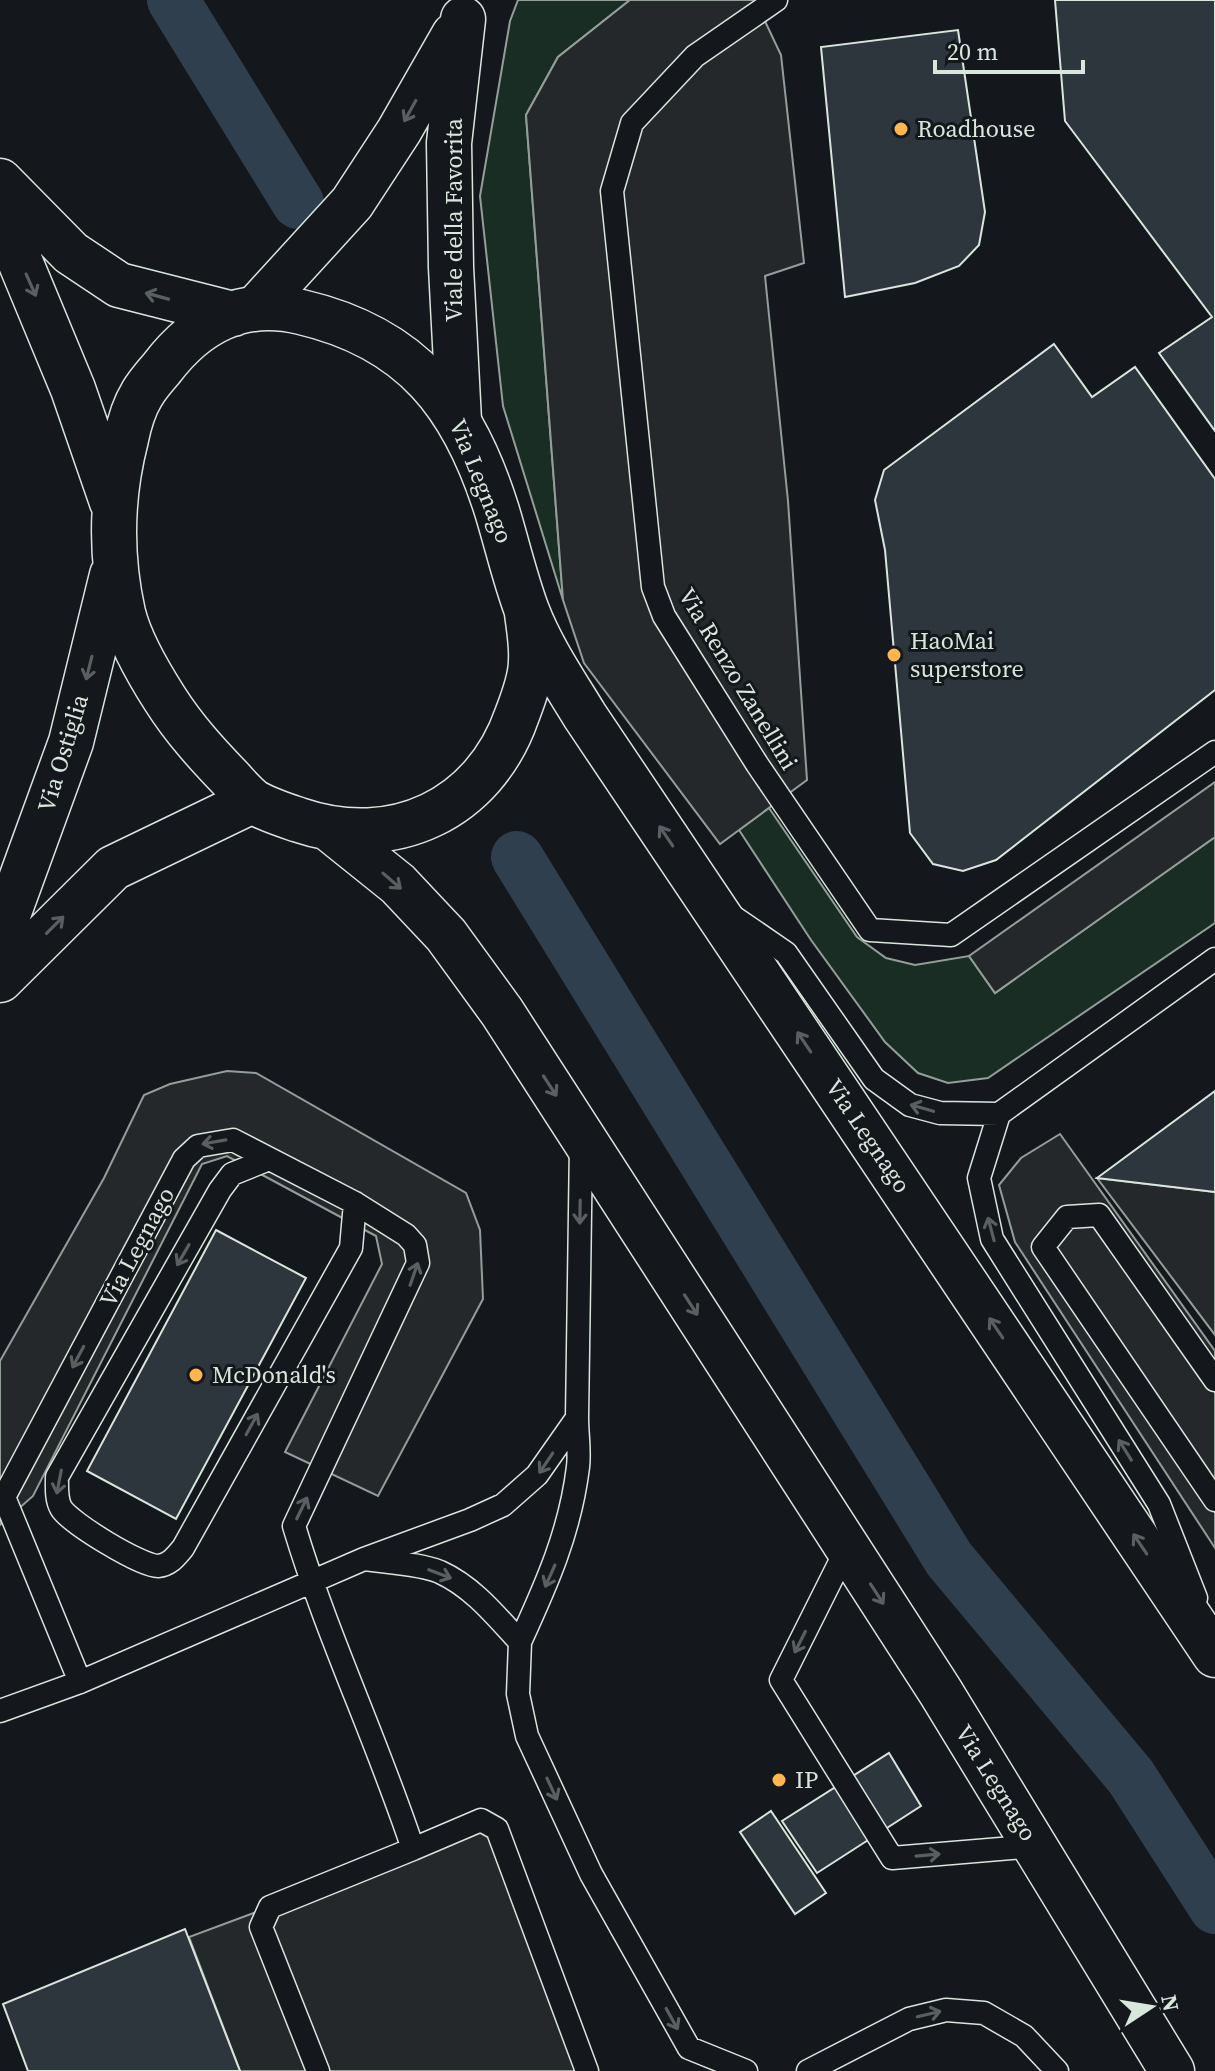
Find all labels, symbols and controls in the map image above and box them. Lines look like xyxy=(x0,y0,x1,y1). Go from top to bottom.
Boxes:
scale bar xyxy=(935,24,1083,74)
text: 20 m xyxy=(947,35,998,68)
one-way arrow xyxy=(402,99,417,123)
place label: Roadhouse xyxy=(917,112,1035,145)
street label: Viale della Favorita xyxy=(437,117,470,322)
marker: Roadhouse xyxy=(892,120,910,138)
one-way arrow xyxy=(25,272,40,297)
one-way arrow xyxy=(144,288,170,303)
street label: Via Legnago xyxy=(442,414,521,548)
street label: Via Renzo Zanellini xyxy=(671,581,806,776)
place label: HaoMai superstore xyxy=(910,624,1024,685)
marker: HaoMai superstore xyxy=(885,646,903,664)
one-way arrow xyxy=(81,655,96,681)
street label: Via Ostiglia xyxy=(29,689,96,816)
one-way arrow xyxy=(658,825,674,847)
one-way arrow xyxy=(382,871,402,889)
one-way arrow xyxy=(45,916,64,935)
one-way arrow xyxy=(796,1031,812,1054)
street label: Via Legnago xyxy=(818,1072,919,1199)
one-way arrow xyxy=(542,1074,558,1097)
one-way arrow xyxy=(910,1100,936,1115)
one-way arrow xyxy=(202,1136,227,1151)
street label: Via Legnago xyxy=(91,1181,182,1312)
one-way arrow xyxy=(572,1198,588,1225)
one-way arrow xyxy=(982,1216,997,1242)
one-way arrow xyxy=(175,1243,191,1266)
one-way arrow xyxy=(407,1262,422,1287)
one-way arrow xyxy=(682,1293,699,1315)
one-way arrow xyxy=(988,1317,1004,1340)
one-way arrow xyxy=(70,1344,86,1368)
place label: McDonald's xyxy=(212,1358,336,1391)
marker: McDonald's xyxy=(187,1366,205,1384)
one-way arrow xyxy=(244,1413,260,1436)
one-way arrow xyxy=(1117,1439,1133,1462)
one-way arrow xyxy=(538,1451,554,1473)
one-way arrow xyxy=(51,1469,66,1494)
one-way arrow xyxy=(295,1497,310,1521)
one-way arrow xyxy=(1132,1533,1148,1556)
one-way arrow xyxy=(542,1564,557,1588)
one-way arrow xyxy=(427,1568,452,1582)
one-way arrow xyxy=(869,1582,885,1605)
one-way arrow xyxy=(792,1630,807,1654)
street label: Via Legnago xyxy=(948,1718,1045,1847)
place label: IP xyxy=(795,1763,818,1796)
marker: IP xyxy=(770,1771,788,1789)
one-way arrow xyxy=(545,1776,560,1800)
one-way arrow xyxy=(914,1847,941,1862)
north arrow xyxy=(1111,1967,1191,2047)
text: N xyxy=(1154,1992,1187,2014)
one-way arrow xyxy=(916,2006,941,2021)
one-way arrow xyxy=(665,2007,681,2030)

